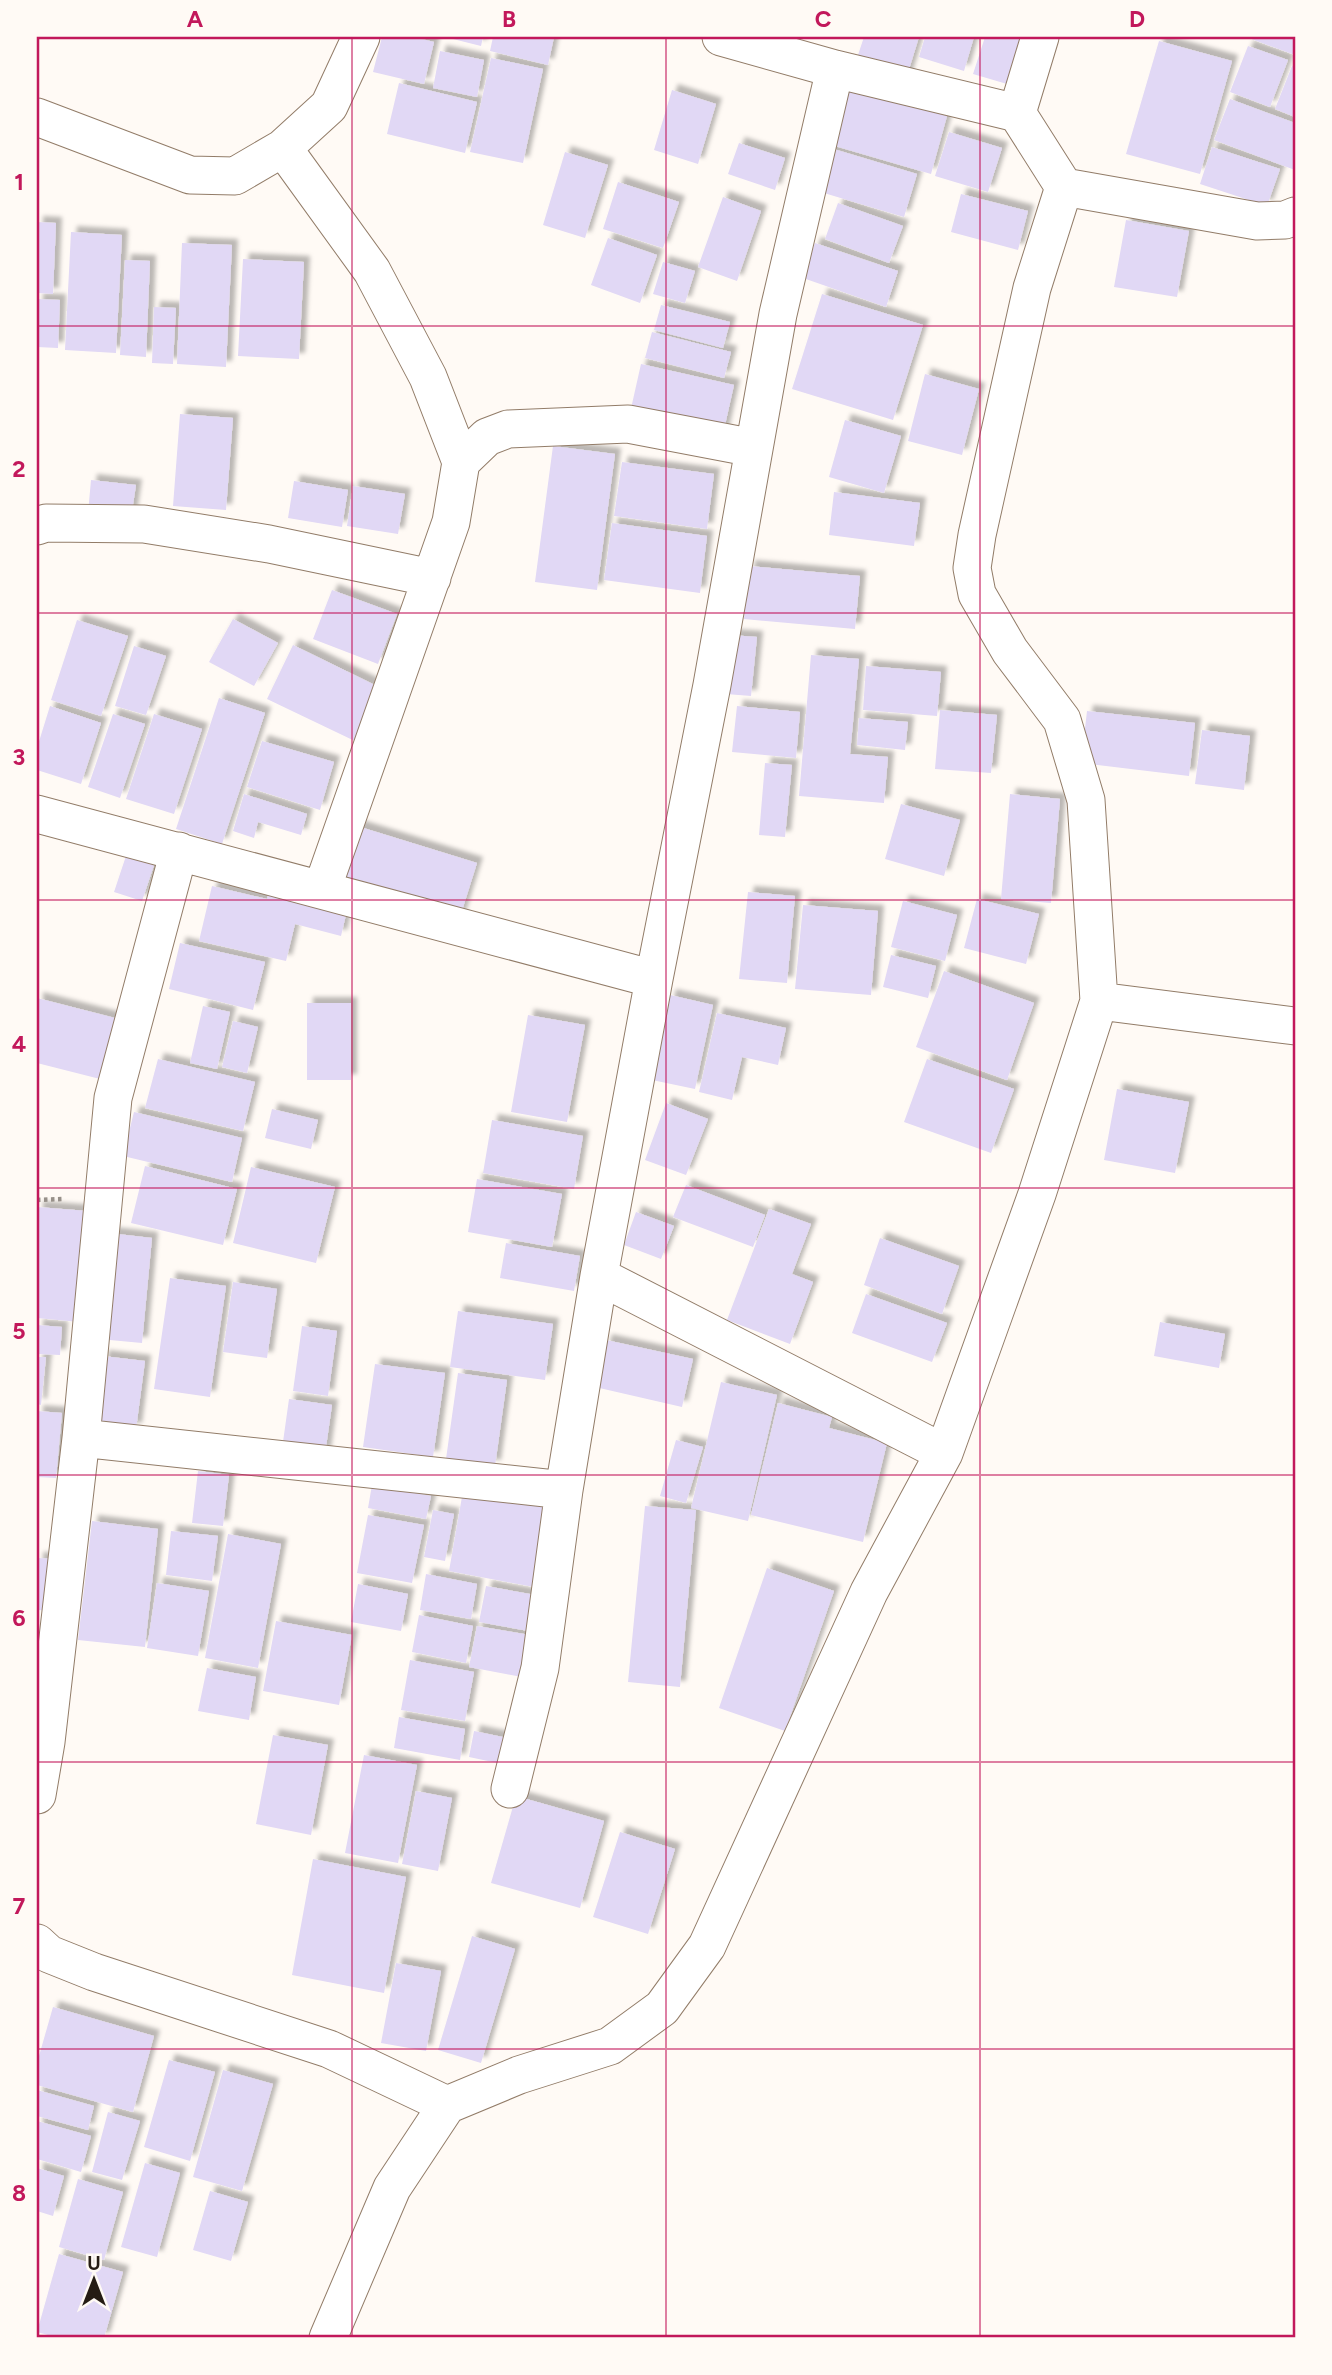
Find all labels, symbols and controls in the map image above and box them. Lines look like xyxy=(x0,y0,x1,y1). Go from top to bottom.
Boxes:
text: A xyxy=(187,5,204,33)
text: B xyxy=(502,5,516,33)
text: C xyxy=(815,5,832,33)
text: D xyxy=(1129,5,1145,33)
text: 1 xyxy=(14,168,24,196)
text: 2 xyxy=(12,455,26,483)
text: 3 xyxy=(13,743,25,771)
text: 4 xyxy=(12,1030,26,1058)
text: 5 xyxy=(12,1317,26,1345)
text: 6 xyxy=(12,1604,26,1632)
text: 7 xyxy=(13,1892,26,1920)
text: 8 xyxy=(12,2179,26,2207)
north arrow xyxy=(60,2246,130,2316)
text: U xyxy=(87,2252,101,2275)

